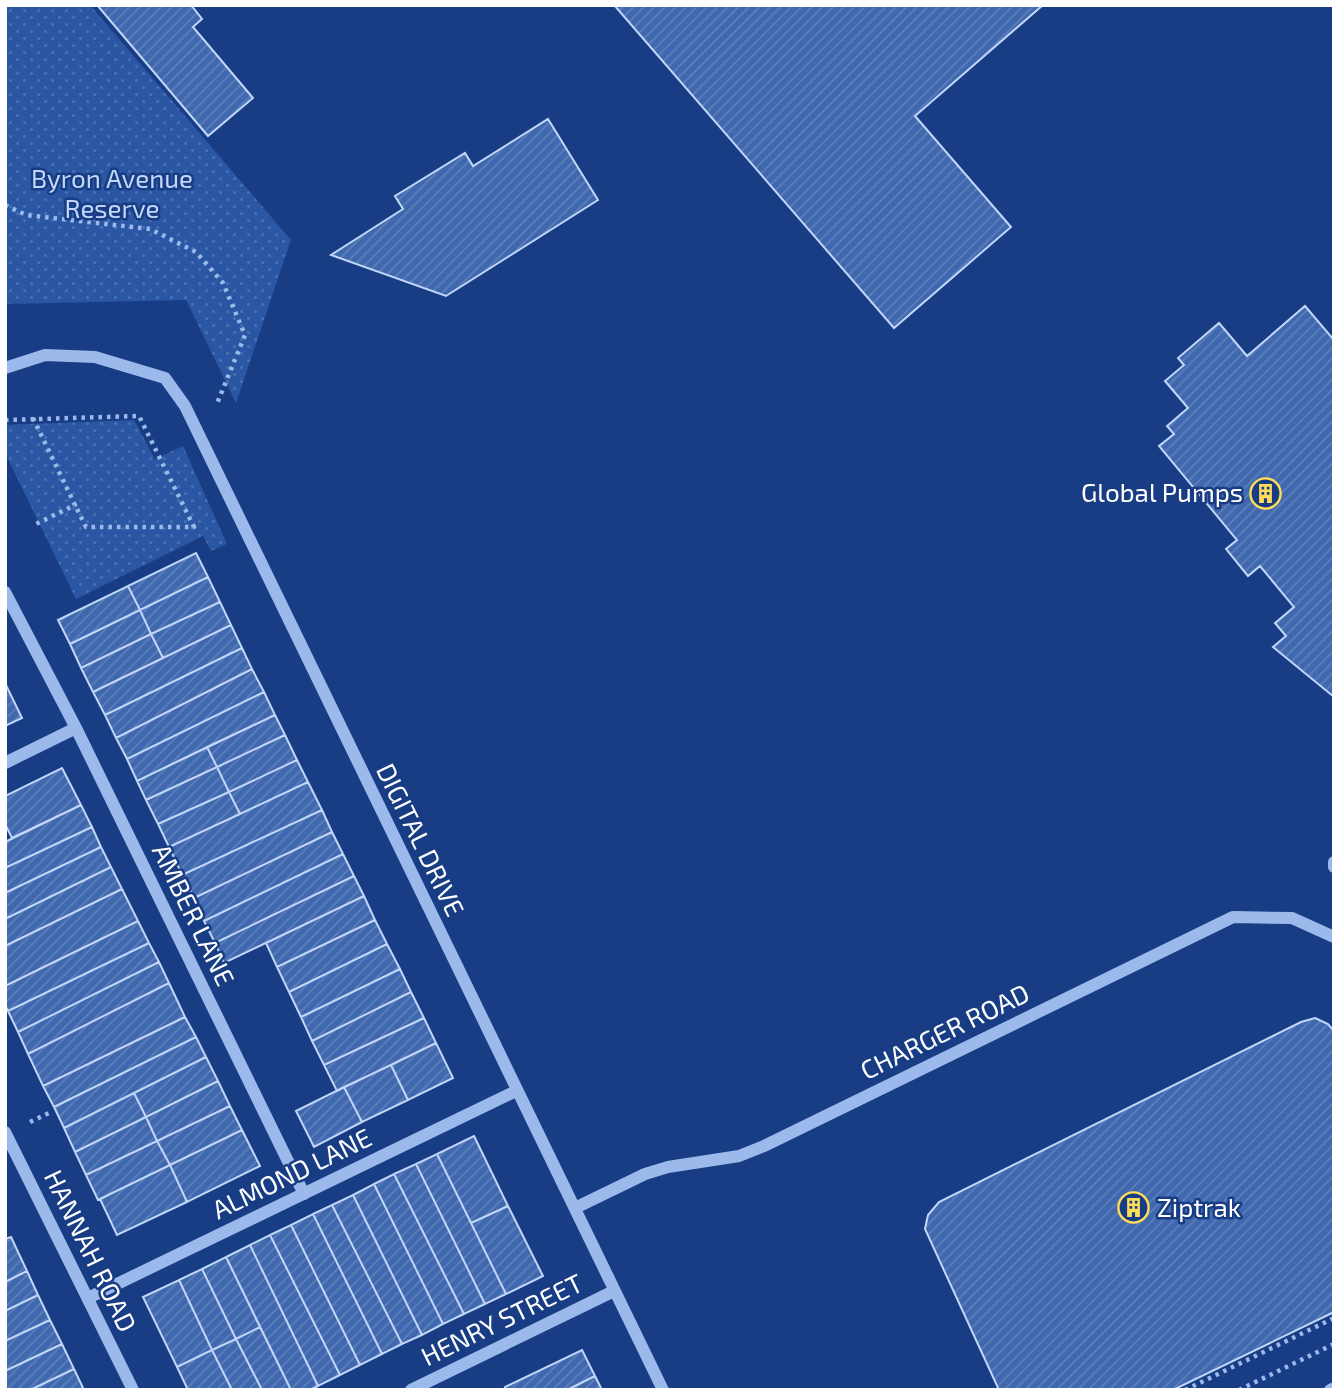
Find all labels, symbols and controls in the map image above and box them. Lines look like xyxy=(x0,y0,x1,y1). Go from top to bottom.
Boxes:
park label: Byron Avenue Reserve xyxy=(31,162,193,223)
place label: Global Pumps xyxy=(1081,476,1243,507)
building icon: Global Pumps xyxy=(1249,476,1283,510)
street label: DIGITAL DRIVE xyxy=(371,758,472,921)
street label: AMBER LANE xyxy=(147,838,242,990)
street label: CHARGER ROAD xyxy=(855,976,1034,1085)
street label: ALMOND LANE xyxy=(207,1121,376,1225)
street label: HANNAH ROAD xyxy=(39,1164,144,1336)
building icon: Ziptrak xyxy=(1117,1191,1151,1225)
place label: Ziptrak xyxy=(1157,1191,1241,1222)
street label: HENRY STREET xyxy=(415,1266,587,1371)

